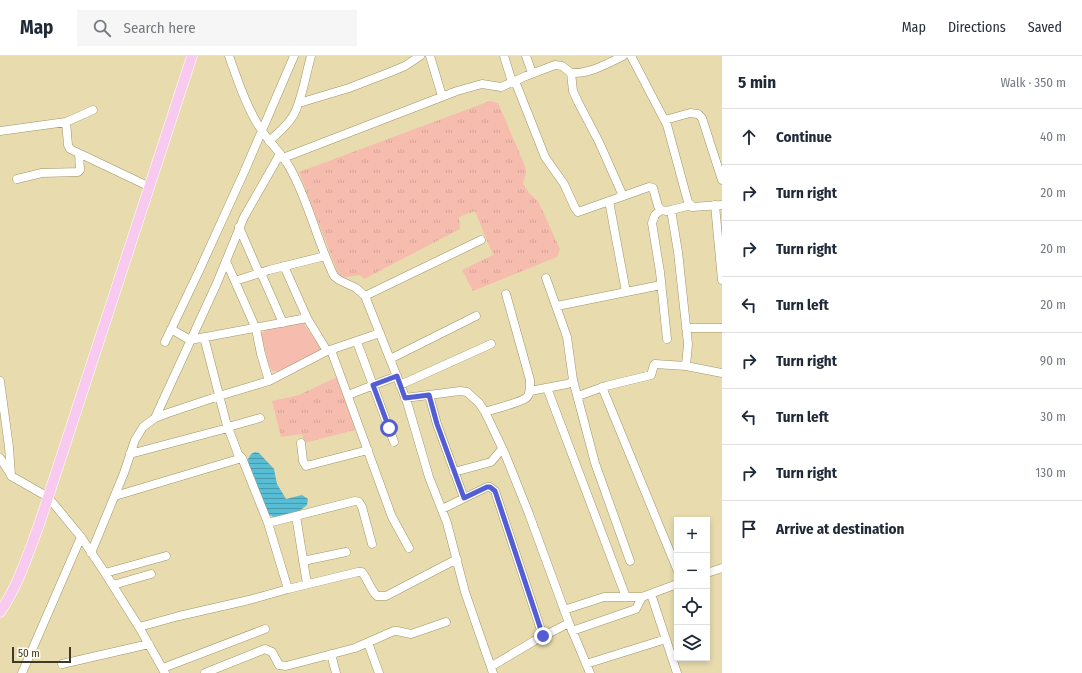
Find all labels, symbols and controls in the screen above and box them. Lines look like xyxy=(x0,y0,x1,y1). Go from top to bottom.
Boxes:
search box xyxy=(77,10,357,46)
text: Map xyxy=(20,16,53,39)
icon: search xyxy=(91,17,113,39)
text: Search here xyxy=(123,19,196,37)
text: Map xyxy=(902,19,926,36)
text: Directions xyxy=(948,19,1006,36)
text: Saved xyxy=(1028,19,1062,36)
text: 5 min xyxy=(738,72,776,93)
text: Walk · 350 m xyxy=(1000,75,1066,90)
icon: ahead xyxy=(738,126,760,148)
text: Continue xyxy=(776,128,832,146)
text: 40 m xyxy=(1040,129,1066,144)
icon: right xyxy=(738,182,760,204)
text: Turn right xyxy=(776,184,837,202)
text: 20 m xyxy=(1040,185,1066,200)
icon: right xyxy=(738,238,760,260)
text: Turn right xyxy=(776,240,837,258)
text: 20 m xyxy=(1040,241,1066,256)
icon: left xyxy=(738,294,760,316)
text: Turn left xyxy=(776,296,829,314)
text: 20 m xyxy=(1040,297,1066,312)
icon: right xyxy=(738,350,760,372)
text: Turn right xyxy=(776,352,837,370)
text: 90 m xyxy=(1040,353,1066,368)
icon: left xyxy=(738,406,760,428)
text: Turn left xyxy=(776,408,829,426)
text: 30 m xyxy=(1040,409,1066,424)
route start xyxy=(380,419,398,437)
icon: right xyxy=(738,462,760,484)
text: Turn right xyxy=(776,464,837,482)
text: 130 m xyxy=(1035,465,1066,480)
map controls xyxy=(674,517,710,661)
button: + xyxy=(674,517,710,553)
icon: arrive xyxy=(738,518,760,540)
text: Arrive at destination xyxy=(776,520,904,538)
button: − xyxy=(674,553,710,589)
button: locate xyxy=(674,589,710,625)
button: layers xyxy=(674,625,710,661)
route end xyxy=(534,627,552,645)
scale bar xyxy=(12,645,71,664)
text: 50 m xyxy=(18,647,40,660)

